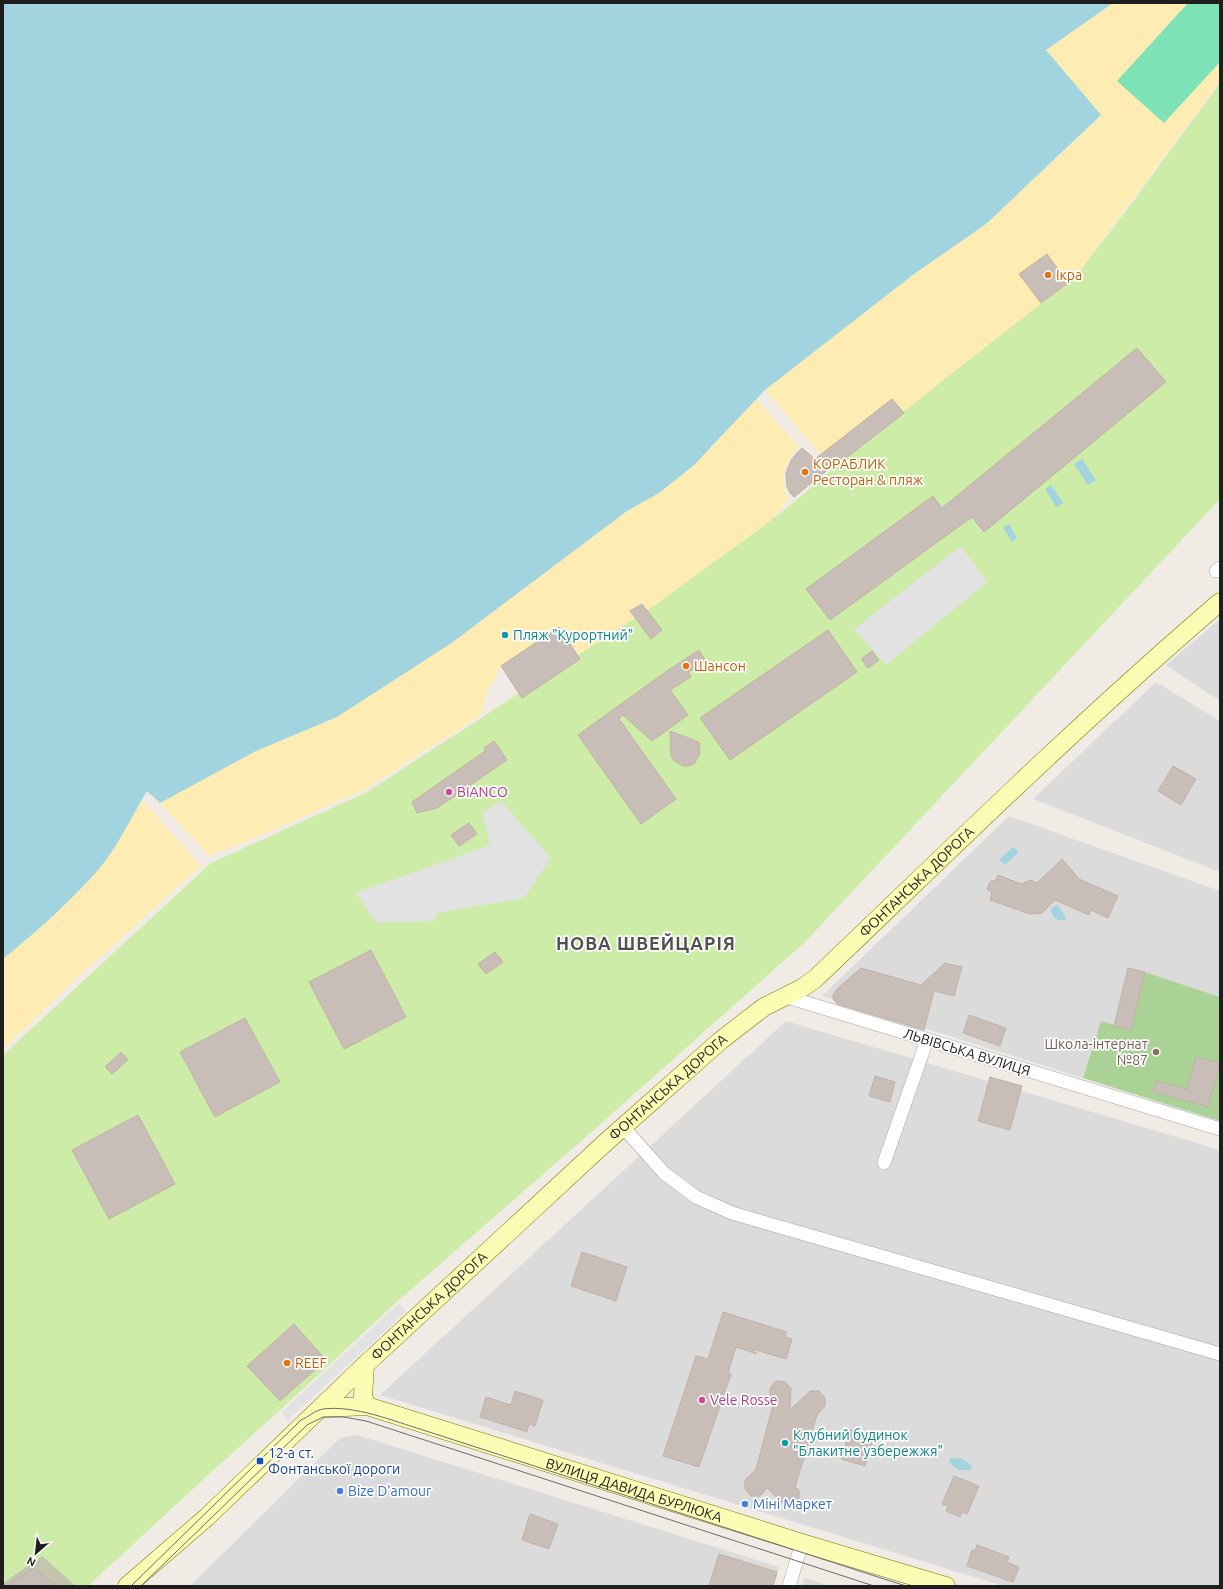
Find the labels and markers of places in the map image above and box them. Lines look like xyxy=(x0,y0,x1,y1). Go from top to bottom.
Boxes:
place label: Ікра xyxy=(1056,267,1082,283)
marker: Ікра xyxy=(1043,270,1053,280)
place label: КОРАБЛИК Ресторан & пляж xyxy=(813,456,924,488)
marker: КОРАБЛИК Ресторан & пляж xyxy=(800,467,810,477)
place label: Пляж "Курортний" xyxy=(513,627,633,643)
marker: Пляж "Курортний" xyxy=(500,630,510,640)
place label: Шансон xyxy=(694,658,746,674)
marker: Шансон xyxy=(681,661,691,671)
place label: BIANCO xyxy=(457,784,508,800)
marker: BIANCO xyxy=(444,787,454,797)
place label: Школа-інтернат №87 xyxy=(1044,1036,1148,1068)
marker: Школа-інтернат №87 xyxy=(1151,1047,1161,1057)
place label: REEF xyxy=(295,1355,327,1371)
marker: REEF xyxy=(282,1358,292,1368)
place label: Vele Rosse xyxy=(710,1392,777,1408)
marker: Vele Rosse xyxy=(697,1395,707,1405)
place label: Клубний будинок "Блакитне узбережжя" xyxy=(793,1427,943,1459)
marker: Клубний будинок "Блакитне узбережжя" xyxy=(780,1438,790,1448)
place label: 12-а ст. Фонтанської дороги xyxy=(268,1445,400,1477)
marker: 12-а ст. Фонтанської дороги xyxy=(255,1456,265,1466)
place label: Bize D'amour xyxy=(348,1483,432,1499)
marker: Bize D'amour xyxy=(335,1486,345,1496)
place label: Міні Маркет xyxy=(753,1496,832,1512)
marker: Міні Маркет xyxy=(740,1499,750,1509)

